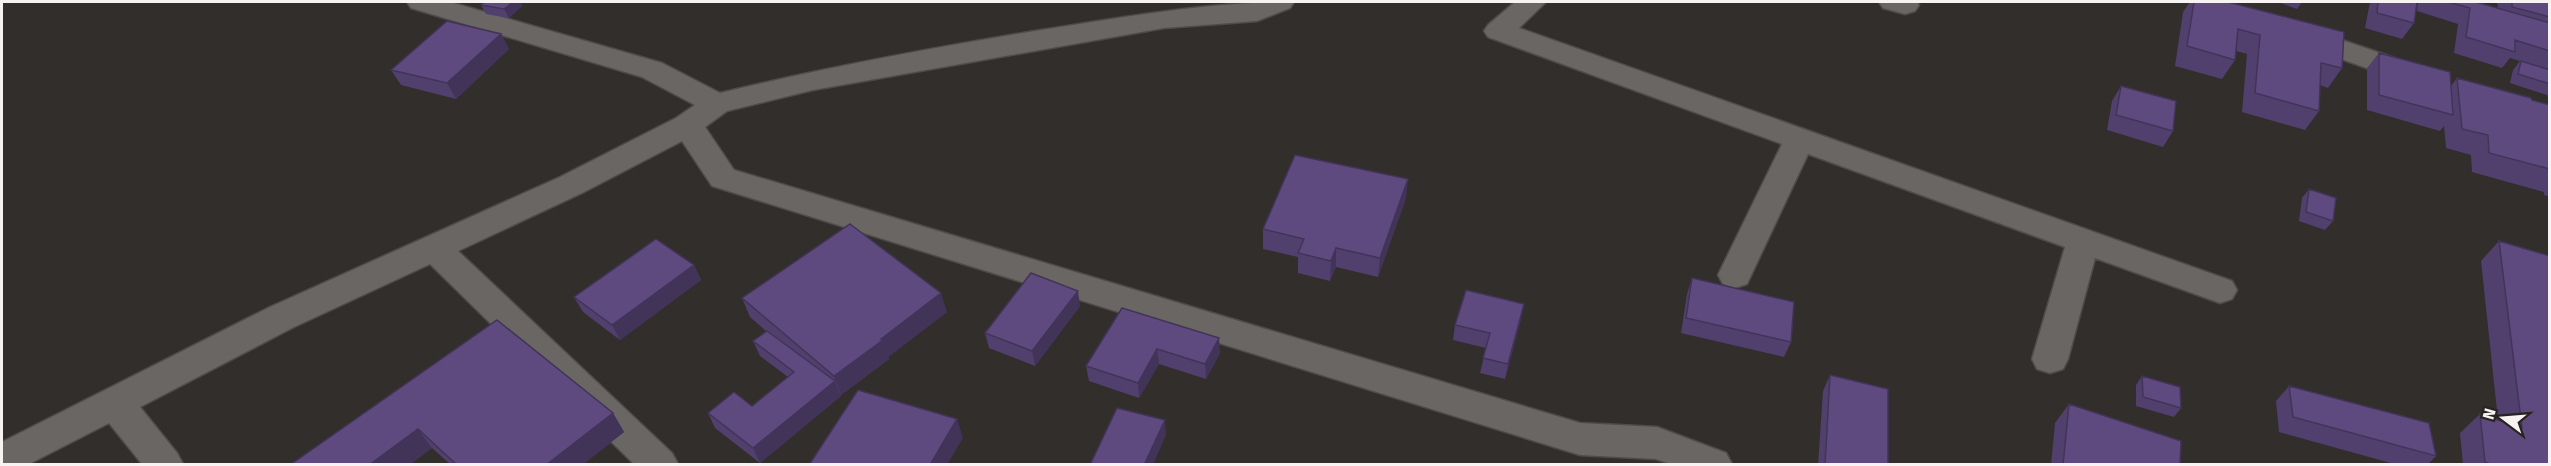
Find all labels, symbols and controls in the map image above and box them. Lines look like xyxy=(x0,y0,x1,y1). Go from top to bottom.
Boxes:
north arrow xyxy=(2473,388,2533,448)
text: N xyxy=(2478,406,2500,422)

